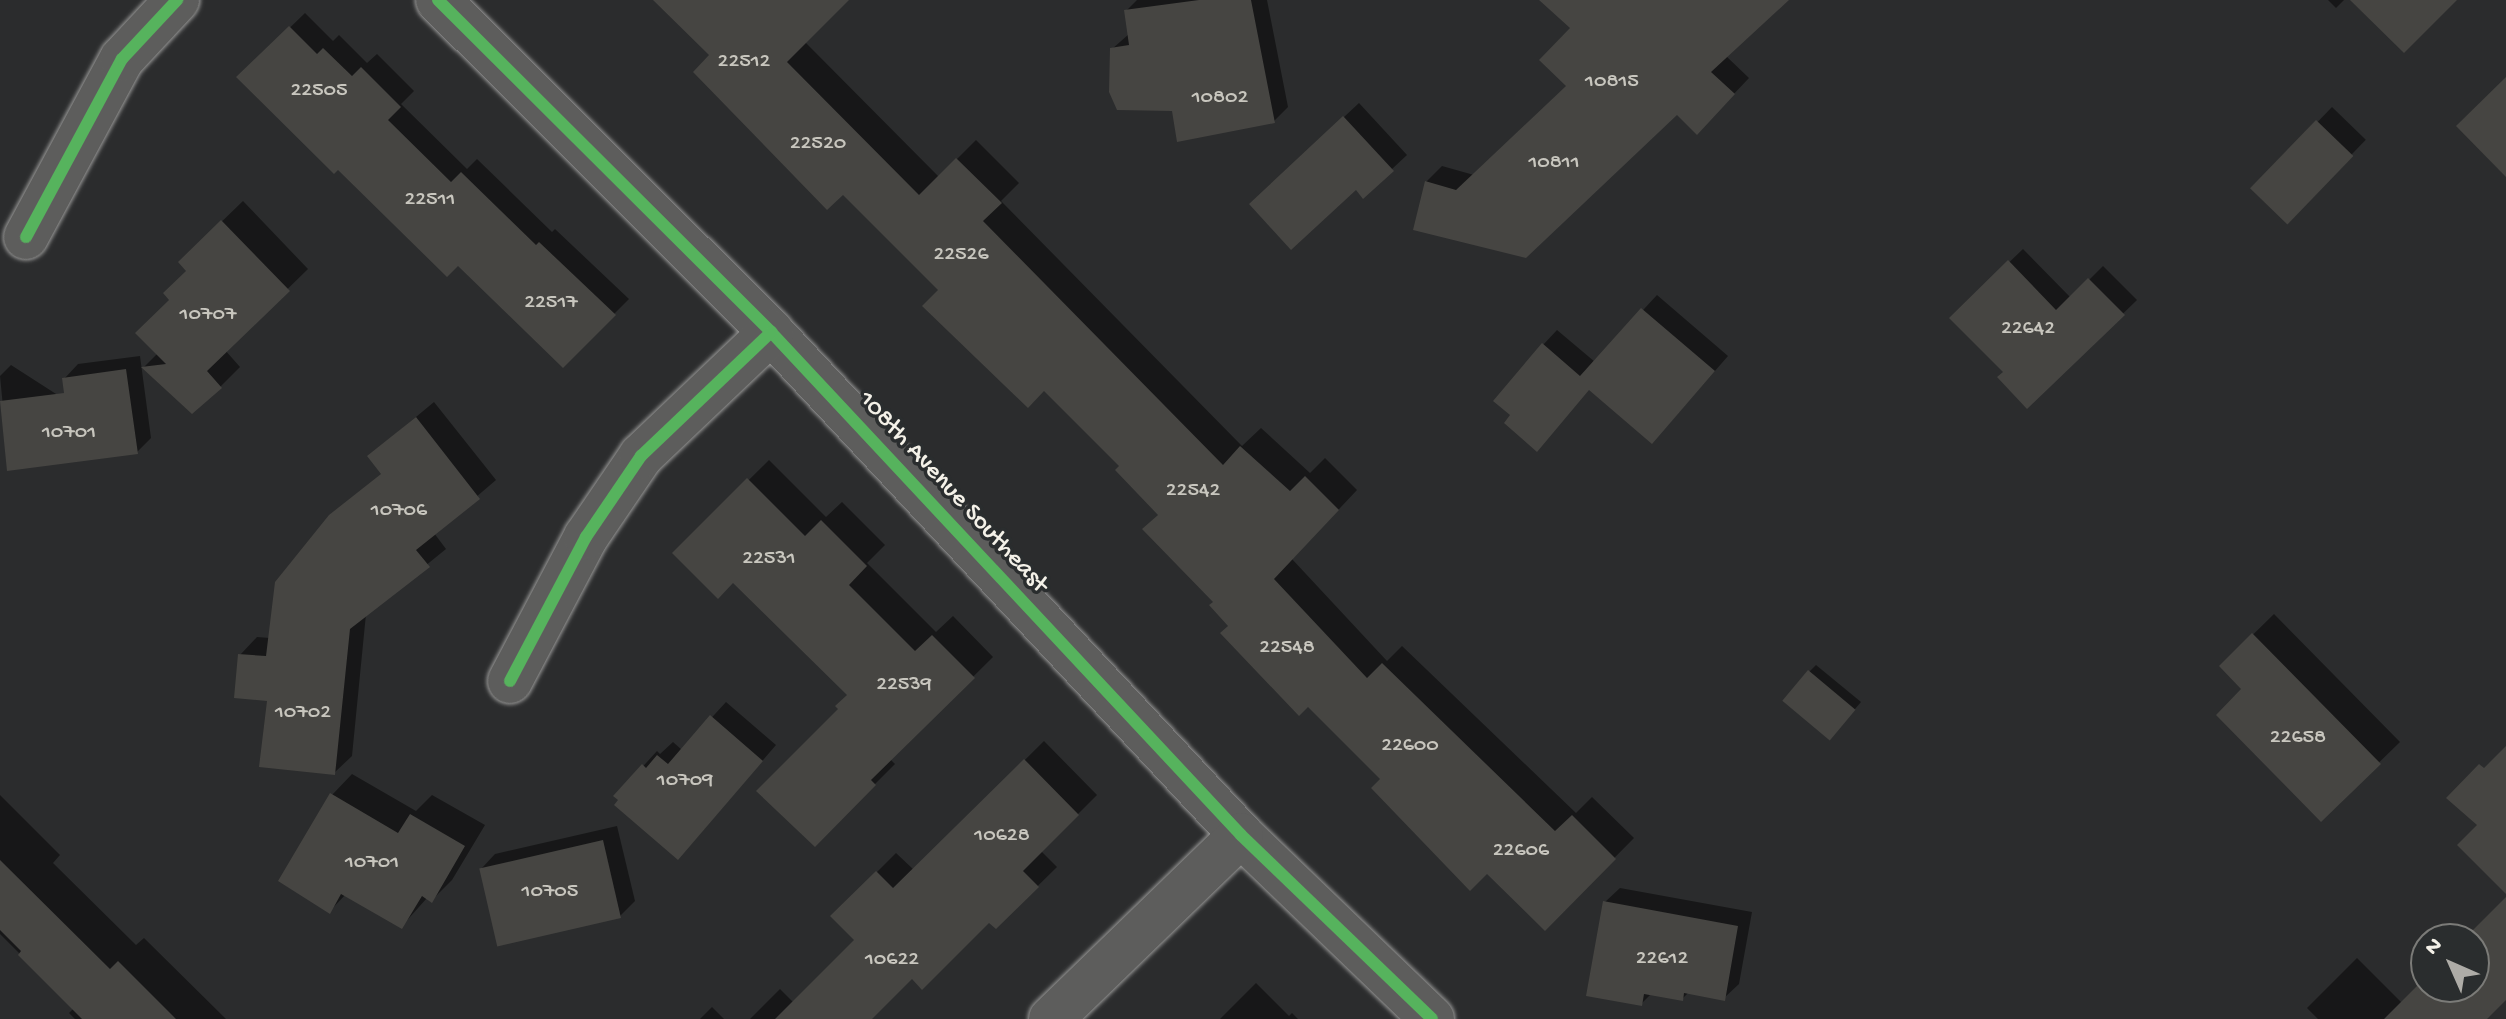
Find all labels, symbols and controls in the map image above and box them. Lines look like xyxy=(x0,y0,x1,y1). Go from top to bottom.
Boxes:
house number: 22512 xyxy=(718,50,770,76)
house number: 10815 xyxy=(1585,70,1639,96)
house number: 22505 xyxy=(290,79,348,105)
house number: 10802 xyxy=(1192,86,1248,112)
house number: 22520 xyxy=(790,132,846,158)
house number: 10811 xyxy=(1528,151,1580,177)
house number: 22511 xyxy=(405,188,455,214)
house number: 22526 xyxy=(933,243,989,269)
house number: 22517 xyxy=(524,291,578,317)
house number: 10707 xyxy=(180,303,236,329)
house number: 22642 xyxy=(2001,317,2055,343)
street label: 108th Avenue Southeast xyxy=(850,385,1054,601)
house number: 10701 xyxy=(42,421,96,447)
house number: 22542 xyxy=(1166,479,1220,505)
house number: 10706 xyxy=(371,499,427,525)
house number: 22531 xyxy=(742,547,796,573)
house number: 22548 xyxy=(1259,636,1315,662)
house number: 22539 xyxy=(876,673,932,699)
house number: 10702 xyxy=(275,701,331,727)
house number: 22658 xyxy=(2270,726,2326,752)
house number: 22600 xyxy=(1381,734,1439,760)
house number: 10709 xyxy=(657,769,713,795)
house number: 10628 xyxy=(974,824,1030,850)
house number: 22606 xyxy=(1493,839,1549,865)
house number: 10701 xyxy=(345,851,399,877)
house number: 10705 xyxy=(522,880,578,906)
north arrow xyxy=(2410,923,2490,1003)
text: N xyxy=(2420,933,2449,962)
house number: 22612 xyxy=(1636,947,1688,973)
house number: 10622 xyxy=(865,948,919,974)

